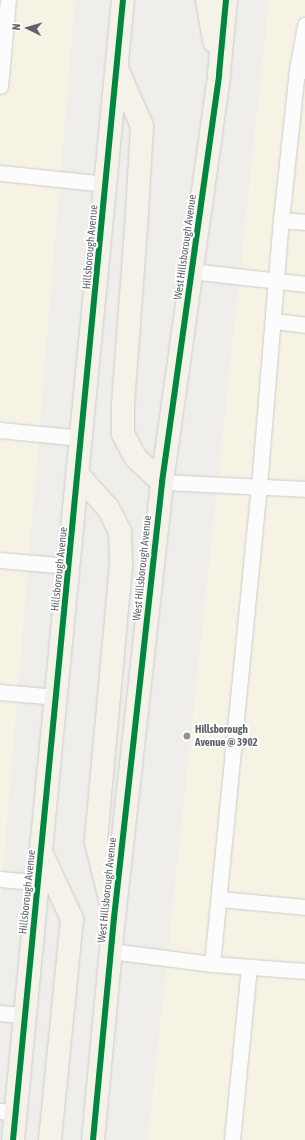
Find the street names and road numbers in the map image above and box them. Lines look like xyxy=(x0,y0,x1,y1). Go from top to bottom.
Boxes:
street label: West Hillsborough Avenue xyxy=(171,194,199,300)
street label: Hillsborough Avenue xyxy=(80,204,100,290)
street label: West Hillsborough Avenue xyxy=(130,515,154,621)
street label: Hillsborough Avenue xyxy=(48,526,70,612)
street label: West Hillsborough Avenue xyxy=(95,837,119,943)
street label: Hillsborough Avenue xyxy=(16,849,38,935)

